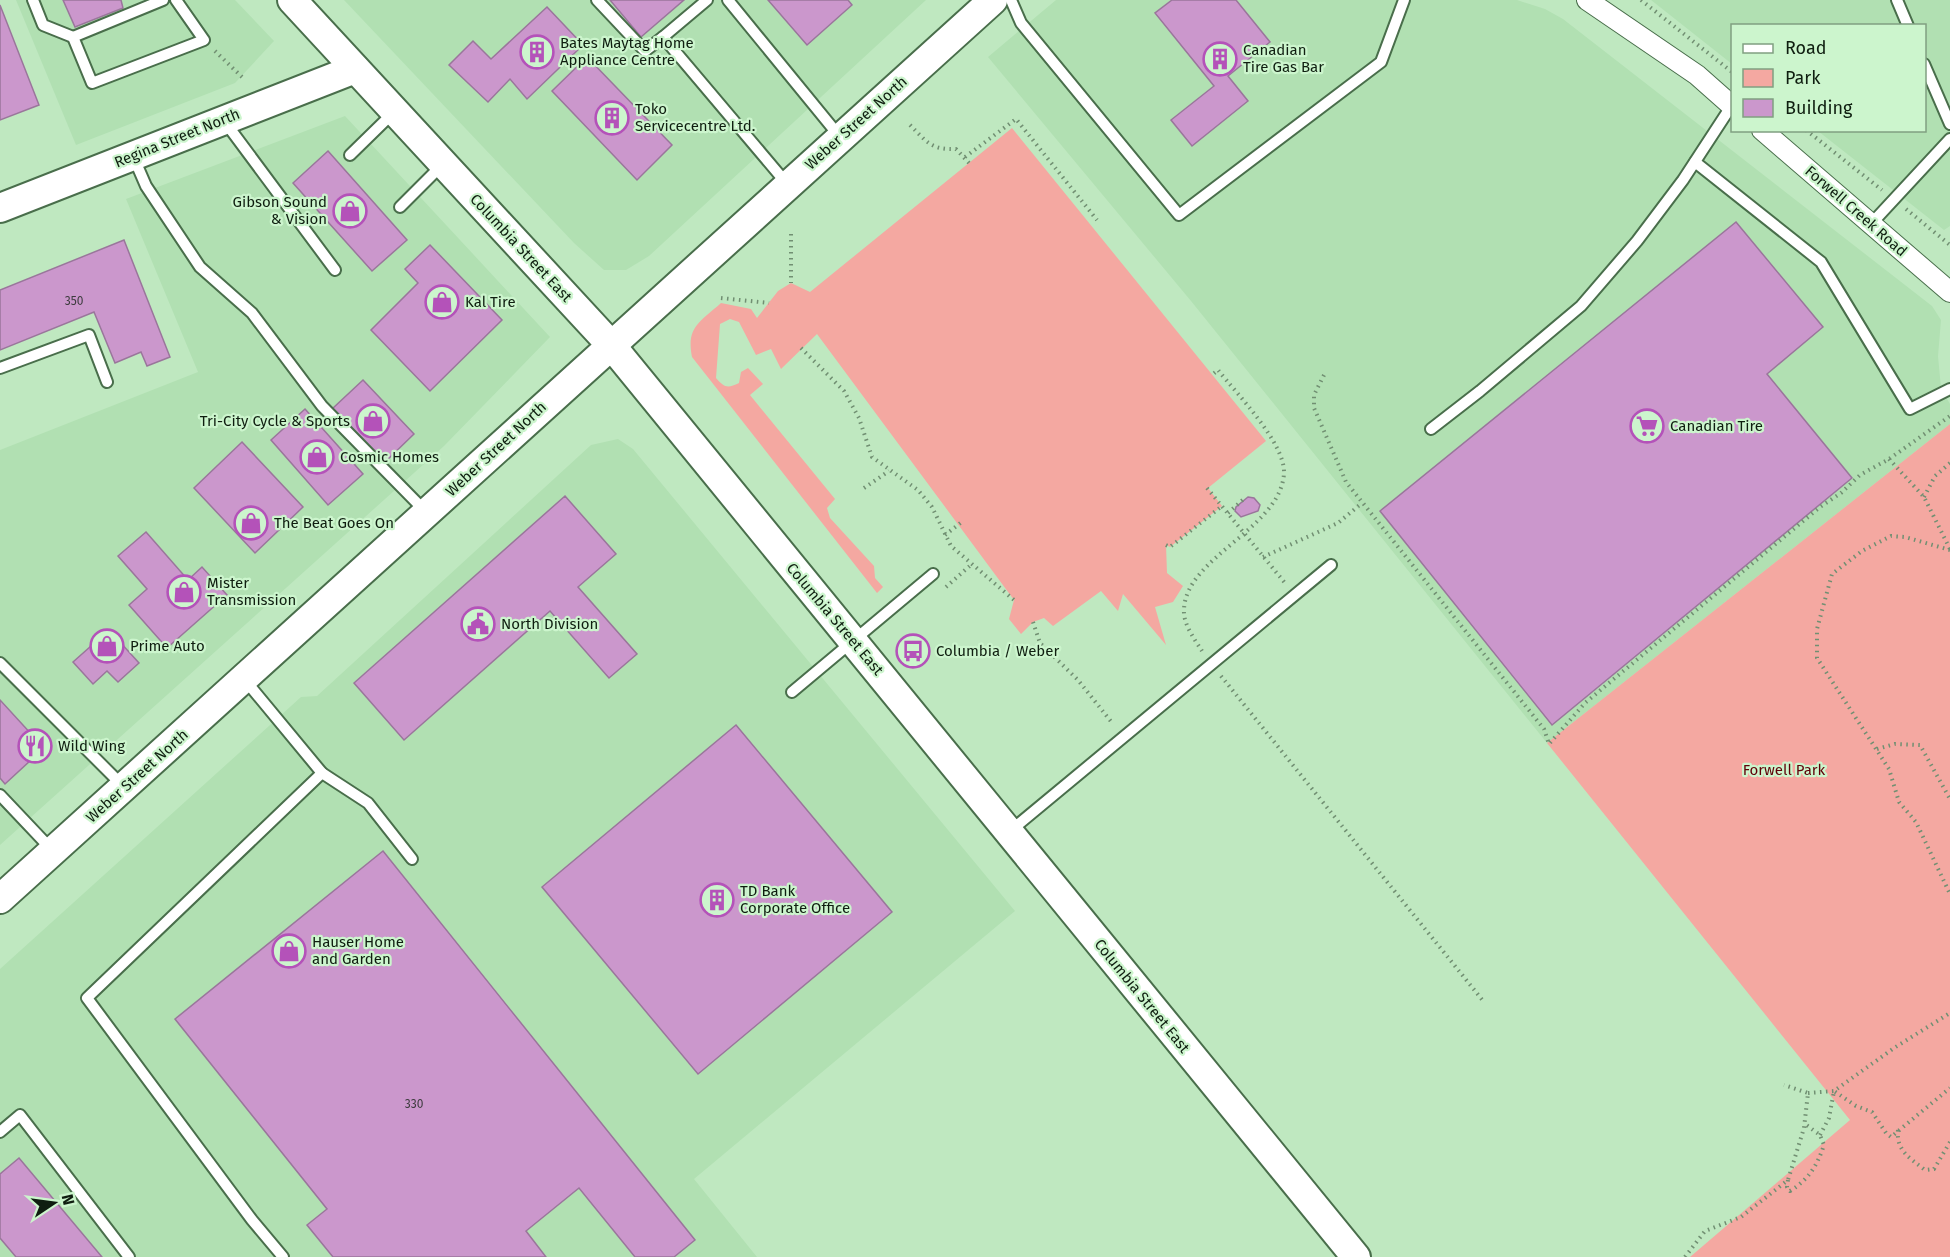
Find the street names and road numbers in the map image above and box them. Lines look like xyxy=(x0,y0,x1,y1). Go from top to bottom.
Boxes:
street label: Weber Street North xyxy=(801,73,911,173)
street label: Regina Street North xyxy=(112,105,242,171)
street label: Forwell Creek Road xyxy=(1801,162,1911,260)
street label: Columbia Street East xyxy=(466,190,576,306)
street label: Weber Street North xyxy=(442,398,550,500)
street label: Columbia Street East xyxy=(783,559,888,679)
street label: Weber Street North xyxy=(82,726,192,826)
street label: Columbia Street East xyxy=(1091,936,1194,1057)

